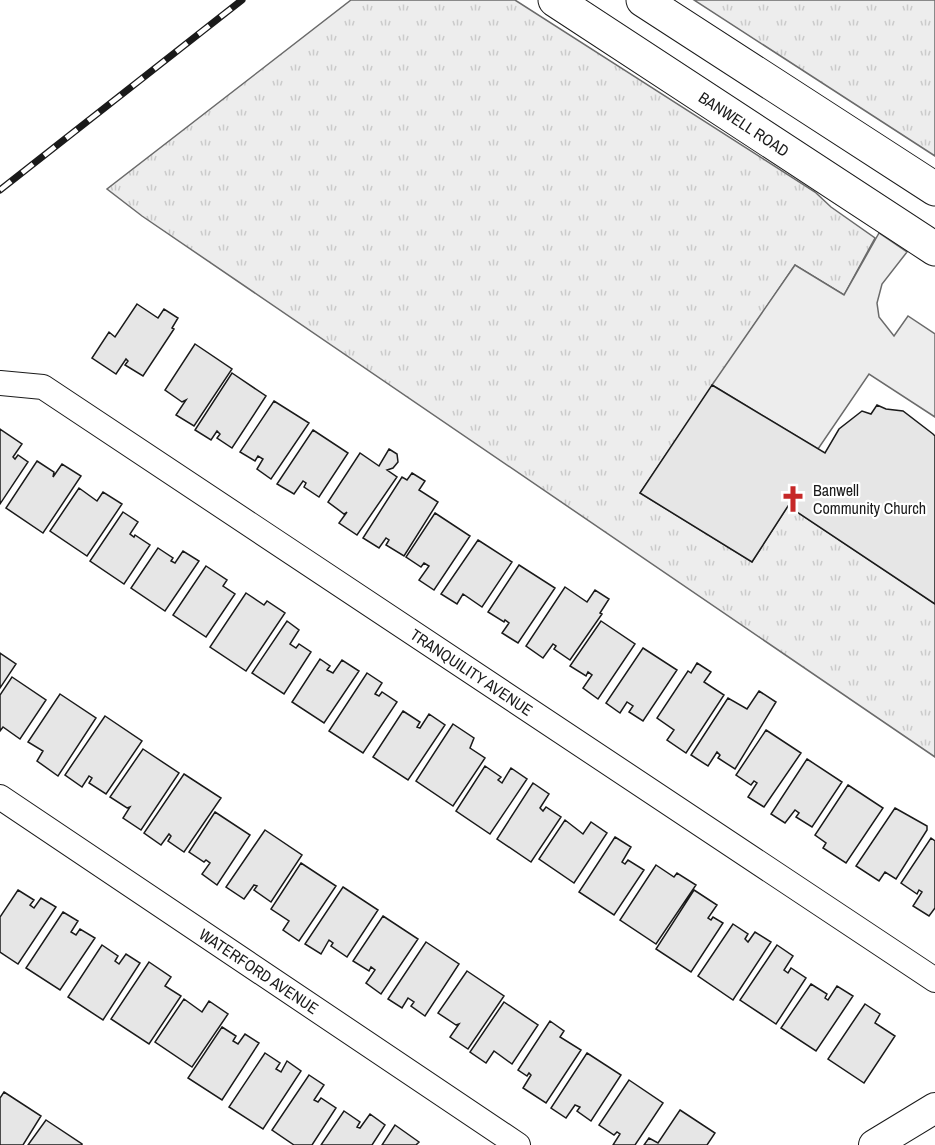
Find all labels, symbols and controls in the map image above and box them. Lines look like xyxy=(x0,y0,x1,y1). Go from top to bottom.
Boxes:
street label: BANWELL ROAD xyxy=(695,86,794,162)
place label: Banwell Community Church xyxy=(813,479,926,519)
church icon: Banwell Community Church xyxy=(778,484,808,514)
street label: TRANQUILITY AVENUE xyxy=(406,623,537,721)
street label: WATERFORD AVENUE xyxy=(195,923,323,1019)

